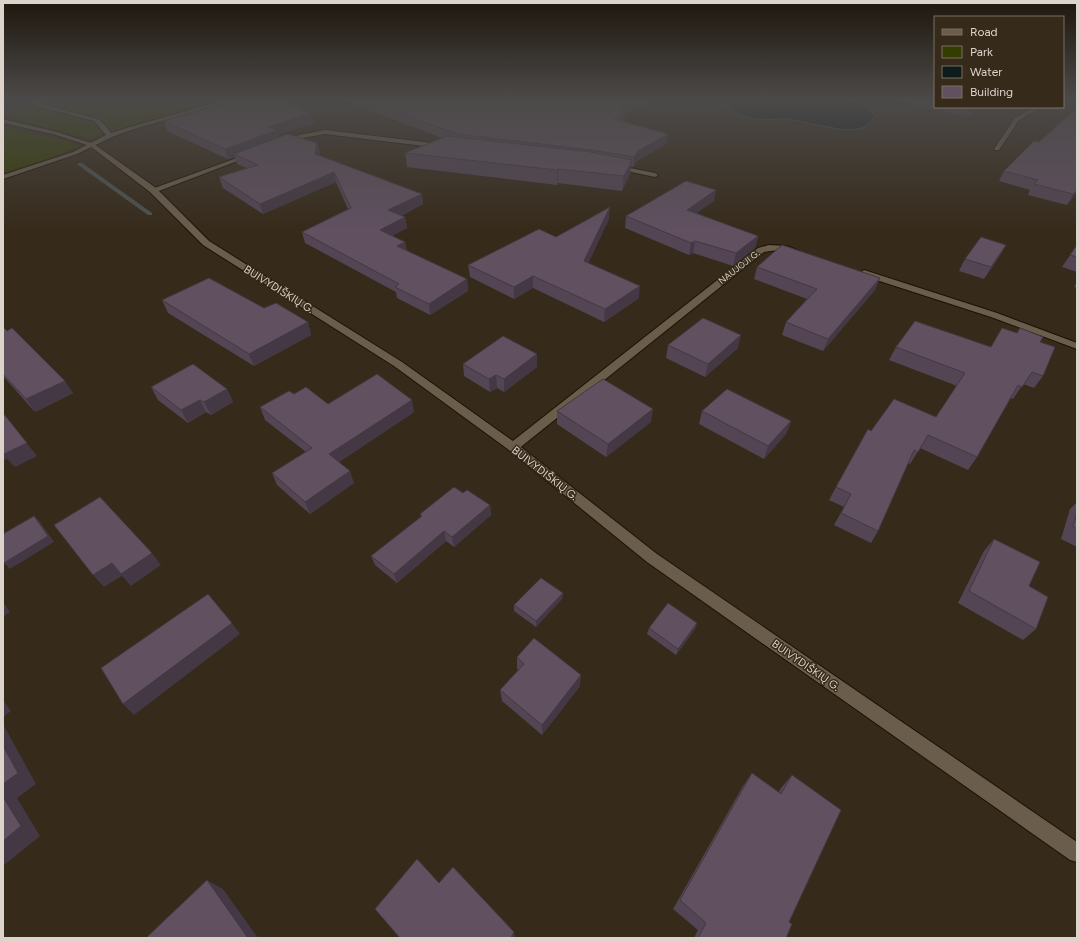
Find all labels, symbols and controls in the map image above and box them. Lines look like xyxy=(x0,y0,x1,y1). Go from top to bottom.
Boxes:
legend xyxy=(934,16,1064,108)
text: Road xyxy=(970,25,998,39)
text: Park xyxy=(970,45,993,59)
text: Water xyxy=(970,65,1002,79)
text: Building xyxy=(970,85,1013,99)
street label: NAUJOJI G. xyxy=(716,247,762,286)
street label: BUIVYDIŠKIŲ G. xyxy=(241,262,317,316)
street label: BUIVYDIŠKIŲ G. xyxy=(509,443,581,503)
street label: BUIVYDIŠKIŲ G. xyxy=(769,636,843,694)

